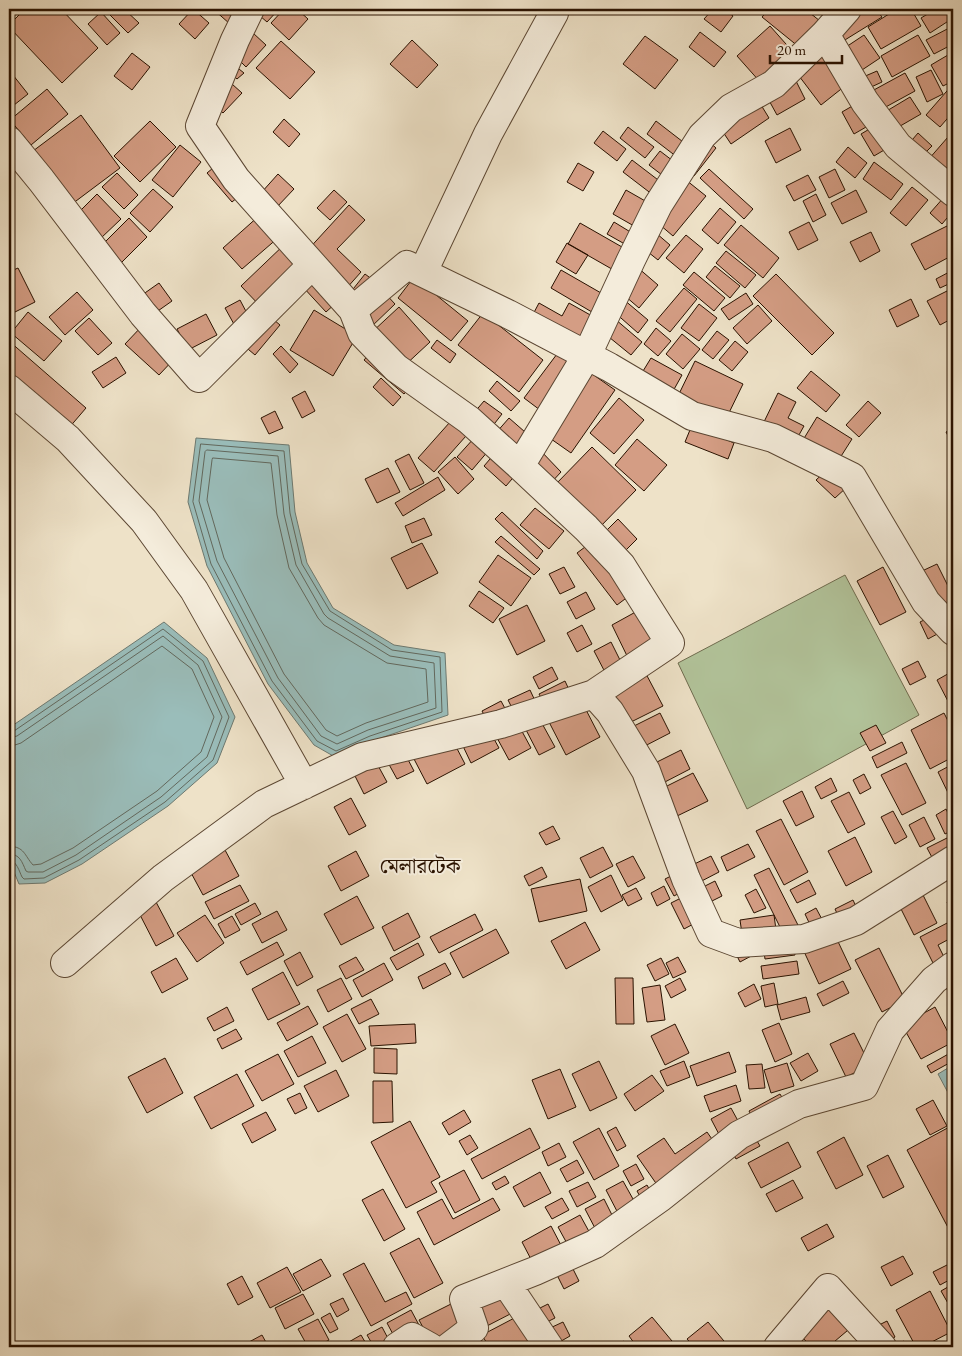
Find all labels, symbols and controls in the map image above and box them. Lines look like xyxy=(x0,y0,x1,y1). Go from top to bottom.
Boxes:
scale bar xyxy=(770,32,842,64)
text: 20 m xyxy=(777,40,806,59)
district label: মেলারটেক xyxy=(379,852,462,879)

